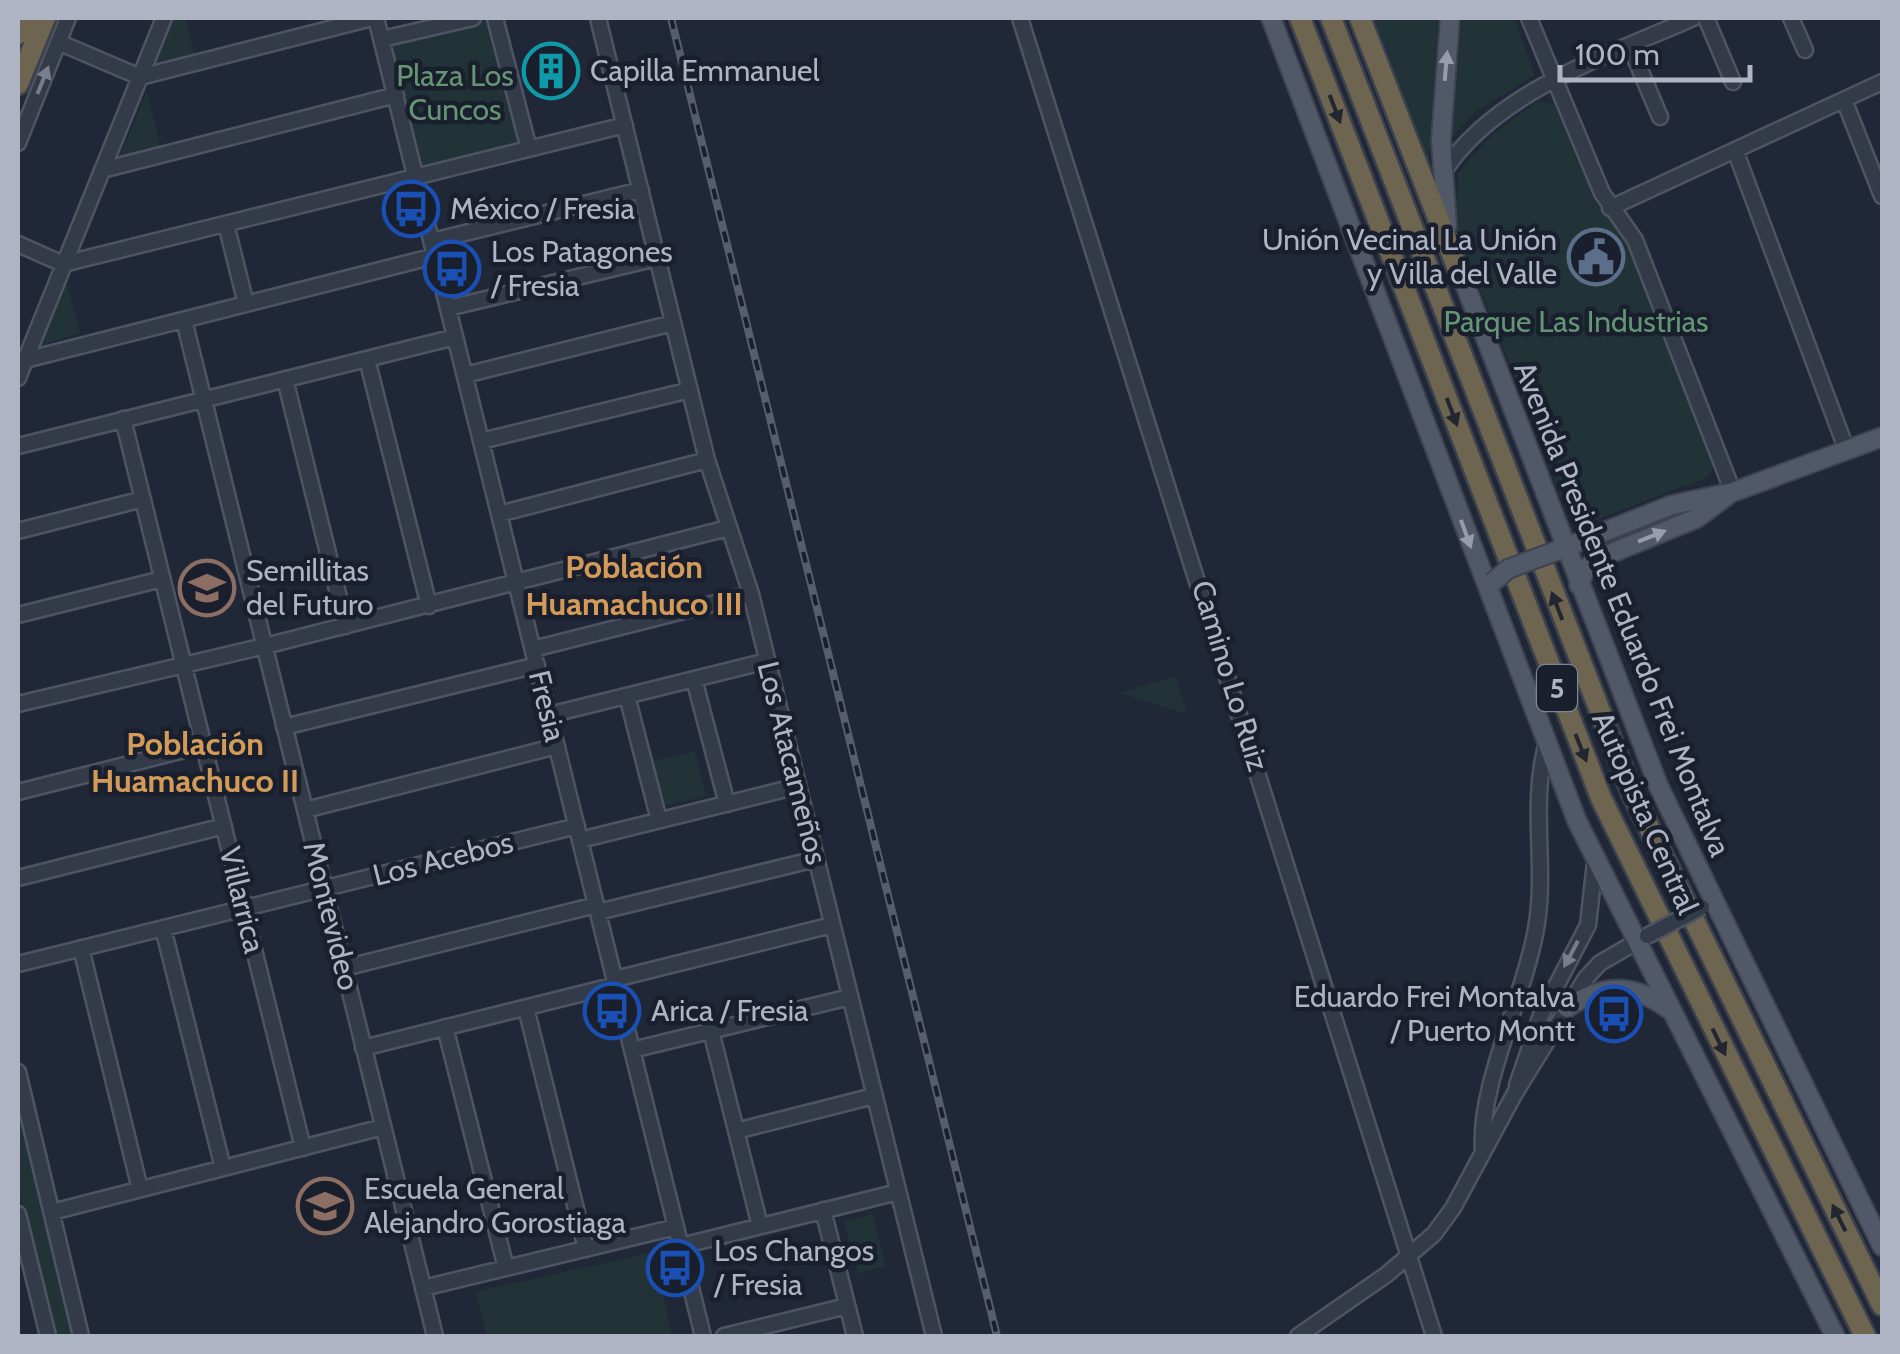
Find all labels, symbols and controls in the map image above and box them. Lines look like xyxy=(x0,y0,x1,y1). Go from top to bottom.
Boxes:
scale bar xyxy=(1560,20,1750,82)
text: 100 m xyxy=(1575,36,1660,73)
building icon: Capilla Emmanuel xyxy=(521,41,581,101)
one-way arrow xyxy=(1438,50,1454,82)
place label: Capilla Emmanuel xyxy=(590,52,820,89)
park label: Plaza Los Cuncos xyxy=(396,57,514,128)
one-way arrow xyxy=(35,65,51,95)
one-way arrow xyxy=(1328,94,1344,124)
bus stop icon: México / Fresia xyxy=(381,179,441,239)
place label: México / Fresia xyxy=(450,190,635,227)
place label: Unión Vecinal La Unión y Villa del Valle xyxy=(1262,221,1557,292)
public building icon: Unión Vecinal La Unión y Villa del Valle xyxy=(1566,227,1626,287)
place label: Los Patagones / Fresia xyxy=(490,233,673,304)
bus stop icon: Los Patagones / Fresia xyxy=(422,239,482,299)
park label: Parque Las Industrias xyxy=(1443,303,1709,340)
street label: Avenida Presidente Eduardo Frei Montalva xyxy=(1506,356,1739,862)
one-way arrow xyxy=(1444,397,1460,427)
one-way arrow xyxy=(1459,520,1474,550)
one-way arrow xyxy=(1637,527,1667,543)
district label: Población Huamachuco III xyxy=(526,547,743,623)
place label: Semillitas del Futuro xyxy=(246,552,374,623)
school or university icon: Semillitas del Futuro xyxy=(177,558,237,618)
street label: Camino Lo Ruiz xyxy=(1184,576,1277,776)
one-way arrow xyxy=(1548,590,1564,620)
street label: Los Atacameños xyxy=(749,658,836,868)
road number: 5 xyxy=(1537,665,1577,711)
street label: Fresia xyxy=(521,666,574,746)
street label: Autopista Central xyxy=(1584,706,1707,920)
district label: Población Huamachuco II xyxy=(91,724,299,800)
one-way arrow xyxy=(1573,733,1589,763)
street label: Los Acebos xyxy=(369,823,517,894)
street label: Montevideo xyxy=(295,838,368,994)
street label: Villarrica xyxy=(211,843,274,957)
one-way arrow xyxy=(1563,940,1580,969)
place label: Eduardo Frei Montalva / Puerto Montt xyxy=(1294,978,1576,1049)
bus stop icon: Arica / Fresia xyxy=(582,981,642,1041)
bus stop icon: Eduardo Frei Montalva / Puerto Montt xyxy=(1584,984,1644,1044)
place label: Arica / Fresia xyxy=(651,992,809,1029)
one-way arrow xyxy=(1710,1028,1727,1057)
place label: Escuela General Alejandro Gorostiaga xyxy=(364,1170,626,1241)
school or university icon: Escuela General Alejandro Gorostiaga xyxy=(295,1176,355,1236)
one-way arrow xyxy=(1831,1204,1848,1233)
place label: Los Changos / Fresia xyxy=(713,1232,874,1303)
bus stop icon: Los Changos / Fresia xyxy=(645,1238,705,1298)

